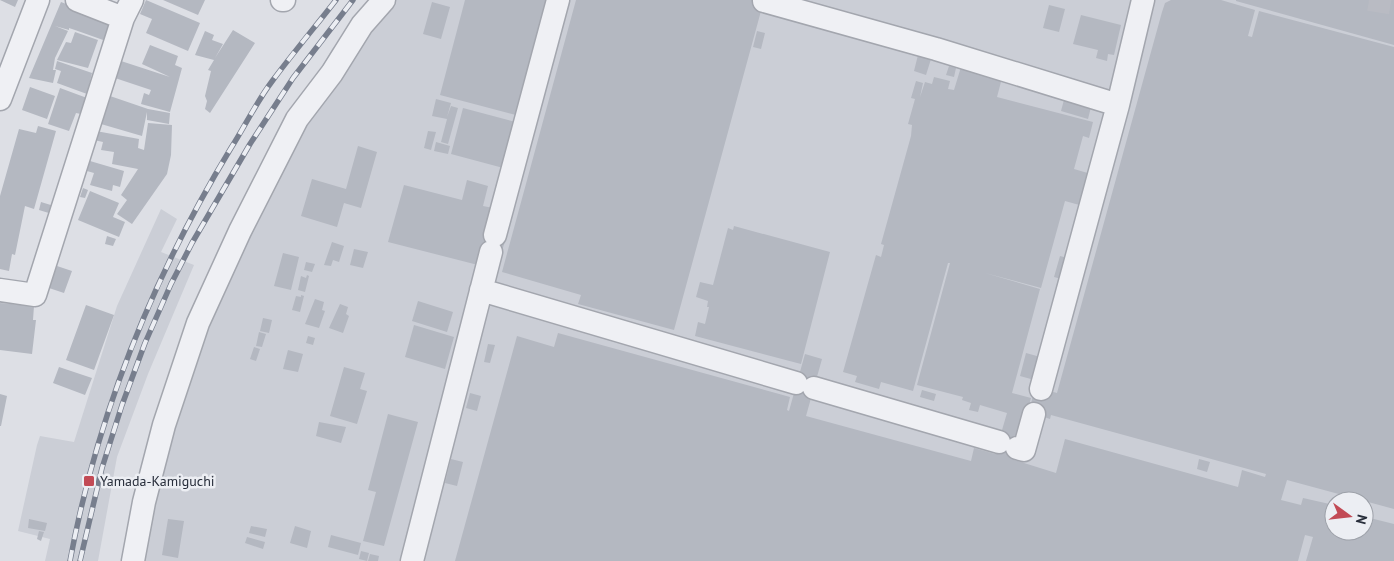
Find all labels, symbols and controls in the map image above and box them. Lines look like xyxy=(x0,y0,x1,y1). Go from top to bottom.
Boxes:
place label: Yamada-Kamiguchi xyxy=(100,472,215,490)
marker: Yamada-Kamiguchi xyxy=(82,474,96,488)
north arrow xyxy=(1324,491,1374,541)
text: N xyxy=(1352,513,1371,526)

